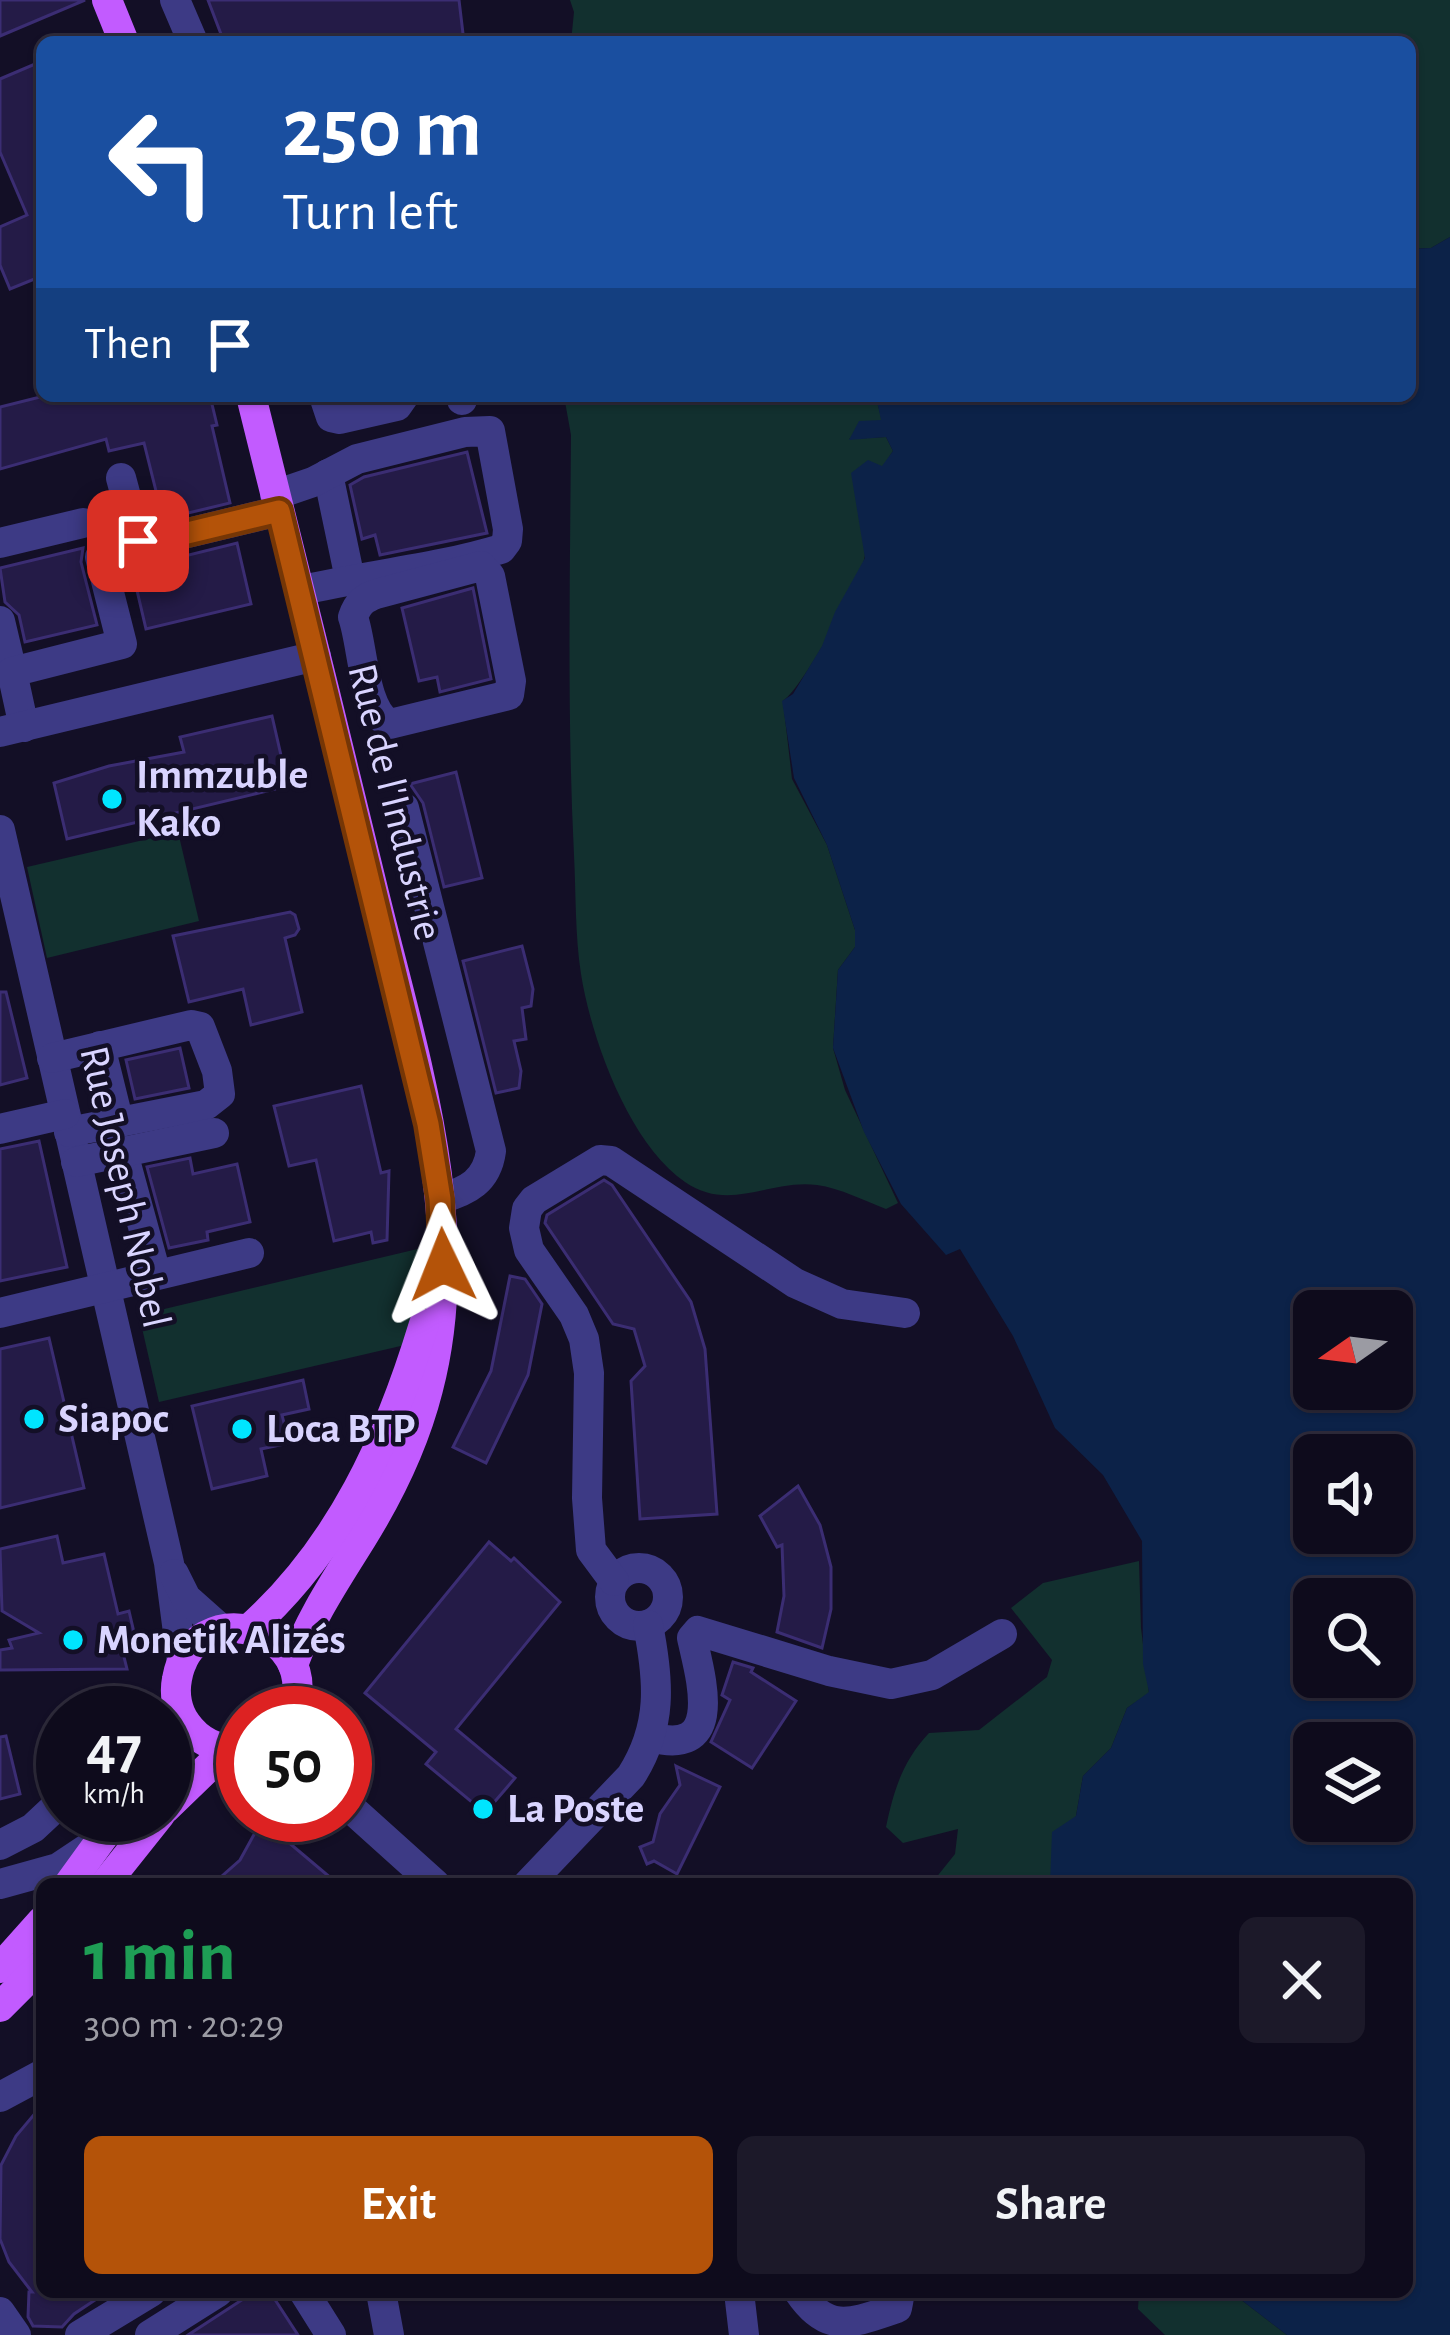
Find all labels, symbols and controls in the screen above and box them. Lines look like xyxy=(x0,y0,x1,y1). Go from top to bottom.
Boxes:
icon: left xyxy=(84,84,240,240)
text: 250 m xyxy=(282,88,482,172)
text: Turn left xyxy=(282,186,458,240)
icon: arrive xyxy=(197,312,263,378)
text: Then xyxy=(84,322,173,367)
pin xyxy=(87,490,189,592)
icon: arrive xyxy=(105,508,171,574)
street label: Rue de l'Industrie xyxy=(340,660,450,944)
place label: Immzuble Kako xyxy=(136,754,308,844)
marker: Immzuble Kako xyxy=(99,786,125,812)
street label: Rue Joseph Nobel xyxy=(72,1042,178,1332)
position arrow xyxy=(380,1202,506,1328)
north arrow xyxy=(1293,1290,1413,1410)
map controls xyxy=(1293,1290,1413,1842)
place label: Siapoc xyxy=(58,1398,169,1440)
marker: Siapoc xyxy=(21,1406,47,1432)
place label: Loca BTP xyxy=(266,1408,415,1450)
marker: Loca BTP xyxy=(229,1416,255,1442)
button: sound xyxy=(1293,1434,1413,1554)
button: search xyxy=(1293,1578,1413,1698)
place label: Monetik Alizés xyxy=(97,1619,346,1661)
marker: Monetik Alizés xyxy=(60,1627,86,1653)
speed limit sign: 50 xyxy=(216,1686,372,1842)
text: 47 xyxy=(86,1719,142,1779)
button: layers xyxy=(1293,1722,1413,1842)
text: km/h xyxy=(83,1779,145,1809)
place label: La Poste xyxy=(507,1788,644,1830)
marker: La Poste xyxy=(470,1796,496,1822)
button: close xyxy=(1239,1917,1365,2043)
text: 1 min xyxy=(84,1921,236,1993)
text: 300 m · 20:29 xyxy=(84,2006,284,2045)
button: Exit xyxy=(84,2136,713,2274)
button: Share xyxy=(737,2136,1365,2274)

